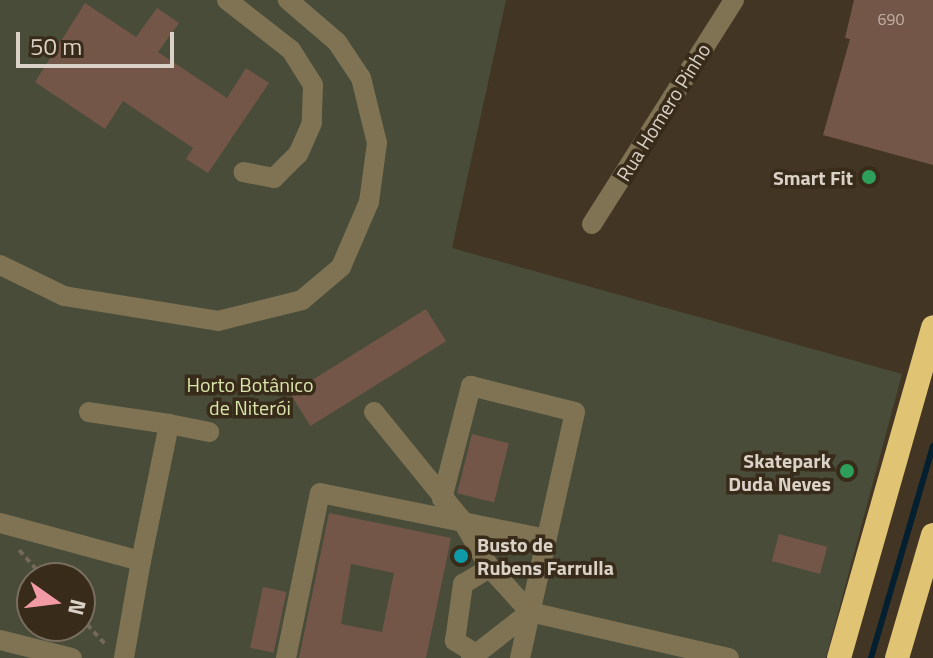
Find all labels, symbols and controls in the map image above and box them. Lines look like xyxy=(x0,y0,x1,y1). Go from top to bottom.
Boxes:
house number: 690 xyxy=(878,9,904,29)
scale bar xyxy=(20,16,178,66)
text: 50 m xyxy=(30,28,82,64)
street label: Rua Homero Pinho xyxy=(611,39,715,185)
place label: Smart Fit xyxy=(773,165,853,189)
marker: Smart Fit xyxy=(860,168,878,186)
park label: Horto Botânico de Niterói xyxy=(187,372,313,419)
place label: Skatepark Duda Neves xyxy=(728,448,831,495)
marker: Skatepark Duda Neves xyxy=(838,462,856,480)
place label: Busto de Rubens Farrulla xyxy=(477,532,614,579)
marker: Busto de Rubens Farrulla xyxy=(452,547,470,565)
north arrow xyxy=(16,562,96,642)
text: N xyxy=(59,596,96,619)

